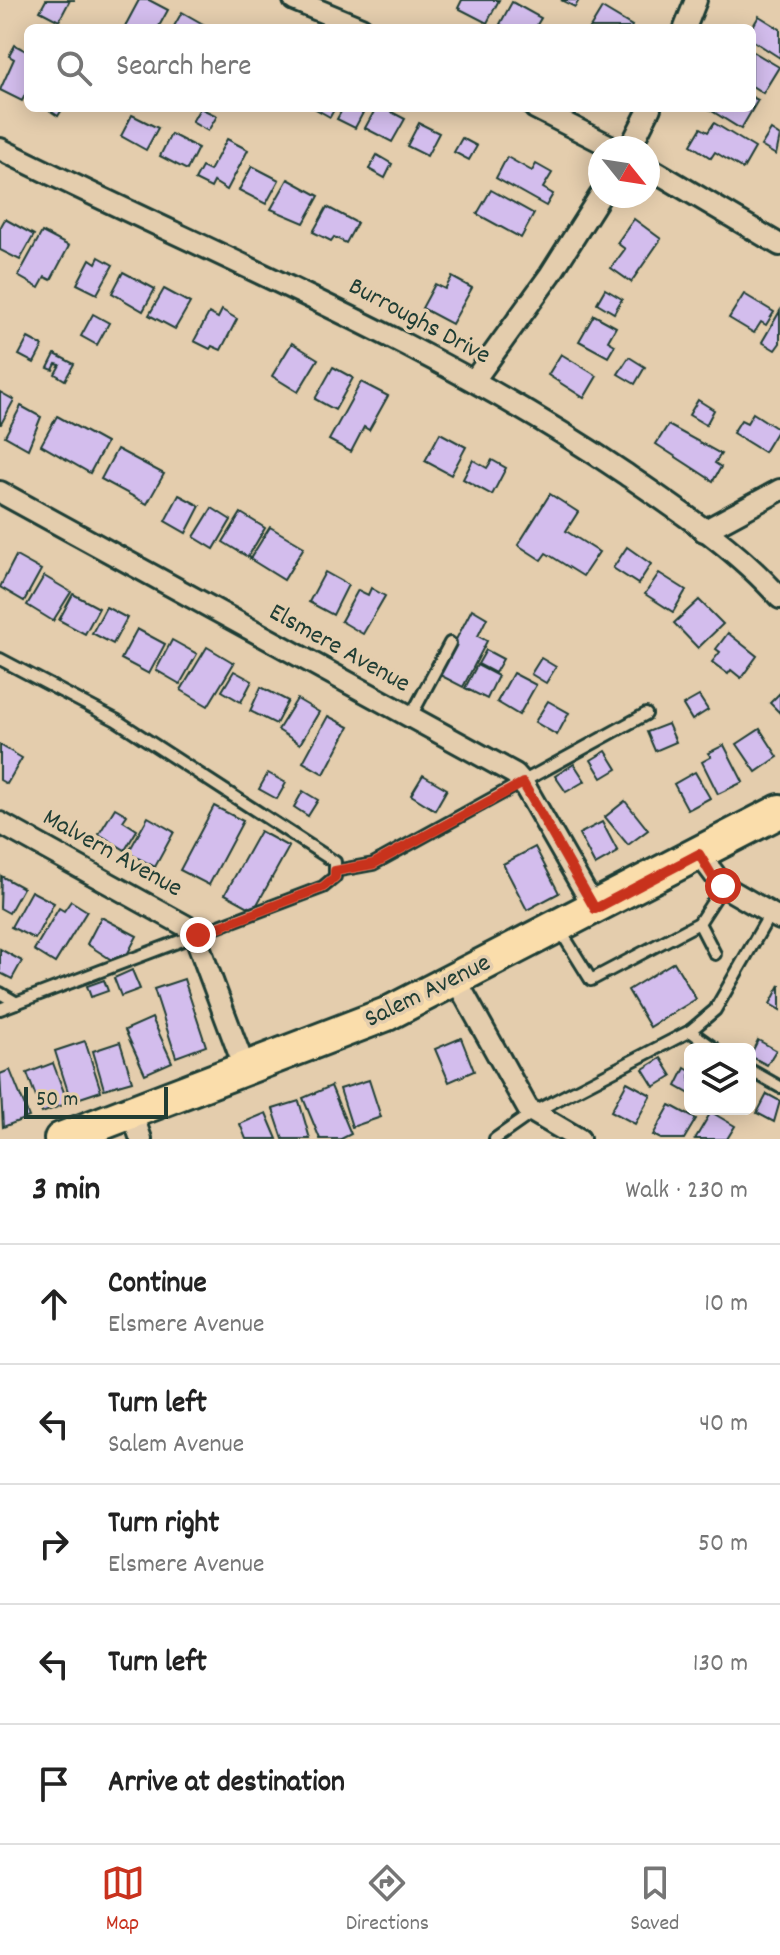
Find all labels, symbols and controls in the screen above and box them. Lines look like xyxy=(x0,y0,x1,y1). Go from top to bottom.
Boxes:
search box xyxy=(24,24,756,112)
icon: search xyxy=(52,46,96,90)
text: Search here xyxy=(116,47,252,90)
north arrow xyxy=(588,136,660,208)
street label: Burroughs Drive xyxy=(341,269,497,375)
street label: Elsmere Avenue xyxy=(262,595,416,703)
street label: Malvern Avenue xyxy=(35,800,189,908)
route start xyxy=(705,868,741,904)
route end xyxy=(180,917,216,953)
street label: Salem Avenue xyxy=(359,946,497,1038)
map controls xyxy=(684,1043,756,1115)
button: layers xyxy=(684,1043,756,1115)
scale bar xyxy=(24,1083,168,1119)
text: 50 m xyxy=(36,1085,78,1116)
text: 3 min xyxy=(32,1167,100,1216)
text: Walk · 230 m xyxy=(625,1173,748,1210)
text: Continue xyxy=(108,1264,207,1307)
icon: ahead xyxy=(32,1282,76,1326)
text: 10 m xyxy=(704,1286,748,1323)
text: Elsmere Avenue xyxy=(108,1307,264,1344)
text: Turn left xyxy=(108,1384,207,1427)
icon: left xyxy=(32,1402,76,1446)
text: 40 m xyxy=(699,1406,748,1443)
text: Salem Avenue xyxy=(108,1427,244,1464)
text: Turn right xyxy=(108,1504,219,1547)
icon: right xyxy=(32,1522,76,1566)
text: 50 m xyxy=(698,1526,748,1563)
text: Elsmere Avenue xyxy=(108,1547,264,1584)
icon: left xyxy=(32,1642,76,1686)
text: Turn left xyxy=(108,1643,207,1686)
text: 130 m xyxy=(693,1646,748,1683)
icon: arrive xyxy=(32,1762,76,1806)
text: Arrive at destination xyxy=(108,1763,345,1806)
tab: Map xyxy=(101,1861,145,1940)
tab: Directions xyxy=(346,1861,429,1940)
tab: Saved xyxy=(630,1861,679,1940)

